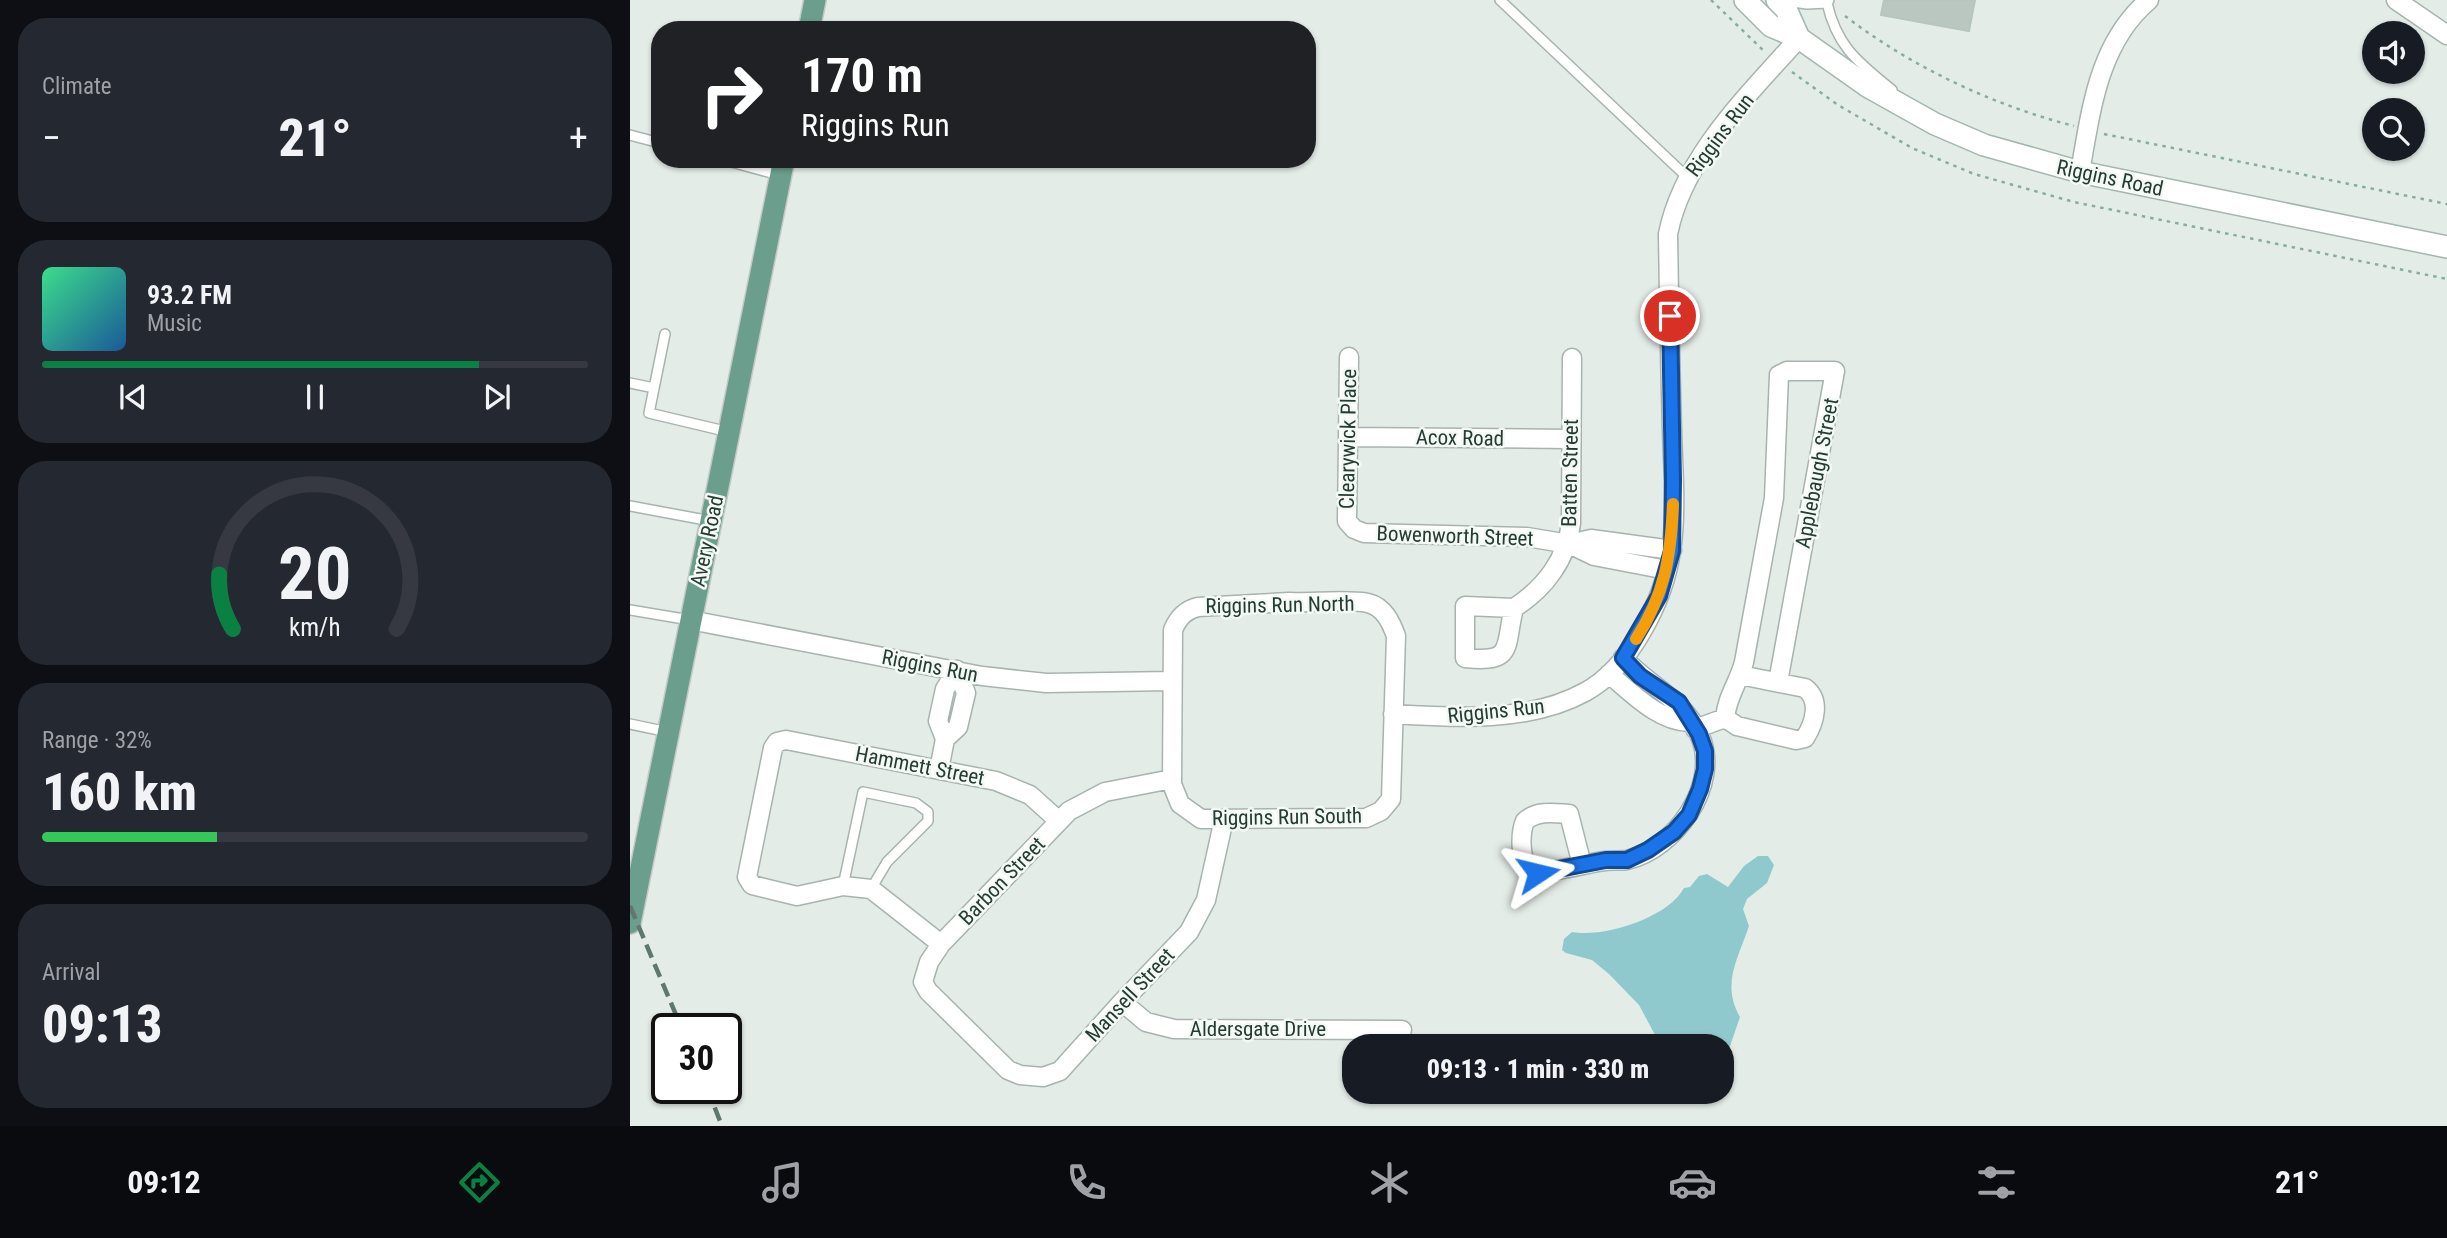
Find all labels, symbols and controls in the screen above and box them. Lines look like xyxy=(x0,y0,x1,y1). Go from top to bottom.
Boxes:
map controls xyxy=(2362,21,2425,161)
button: sound xyxy=(2362,21,2425,84)
text: 170 m xyxy=(801,47,923,104)
icon: right xyxy=(686,49,777,140)
text: Climate xyxy=(42,73,112,100)
street label: Riggins Run xyxy=(1681,89,1759,181)
button: search xyxy=(2362,98,2425,161)
text: Riggins Run xyxy=(801,106,950,144)
text: 21° xyxy=(278,108,352,169)
text: − xyxy=(42,116,61,160)
text: + xyxy=(569,116,588,160)
street label: Riggins Road xyxy=(2055,155,2165,201)
text: 93.2 FM xyxy=(147,280,232,310)
pin xyxy=(1640,286,1700,346)
icon: arrive xyxy=(1651,297,1689,335)
text: Music xyxy=(147,310,202,337)
street label: Clearywick Place xyxy=(1335,368,1361,509)
icon: previous xyxy=(114,378,152,416)
icon: pause xyxy=(296,378,334,416)
icon: next xyxy=(478,378,516,416)
street label: Applebaugh Street xyxy=(1791,396,1843,550)
street label: Batten Street xyxy=(1557,419,1583,527)
street label: Acox Road xyxy=(1416,425,1504,451)
street label: Avery Road xyxy=(686,493,728,589)
street label: Bowenworth Street xyxy=(1376,521,1534,551)
text: 20 xyxy=(278,531,352,617)
street label: Riggins Run North xyxy=(1205,592,1355,618)
text: km/h xyxy=(289,613,341,642)
street label: Riggins Run xyxy=(880,645,980,687)
street label: Riggins Run xyxy=(1446,694,1546,728)
text: Range · 32% xyxy=(42,727,152,754)
street label: Hammett Street xyxy=(853,742,987,790)
text: 160 km xyxy=(42,762,197,823)
street label: Riggins Run South xyxy=(1212,804,1362,830)
street label: Barbon Street xyxy=(954,832,1050,930)
position arrow xyxy=(1501,836,1575,910)
street label: Mansell Street xyxy=(1081,943,1179,1047)
text: Arrival xyxy=(42,959,101,986)
text: 09:13 xyxy=(42,994,162,1055)
speed limit sign: 30 xyxy=(651,1013,742,1104)
street label: Aldersgate Drive xyxy=(1190,1017,1326,1041)
text: 09:13 · 1 min · 330 m xyxy=(1427,1054,1649,1084)
icon: directions xyxy=(455,1158,504,1207)
icon: music xyxy=(758,1158,807,1207)
icon: phone xyxy=(1062,1158,1111,1207)
icon: climate xyxy=(1365,1158,1414,1207)
icon: car xyxy=(1668,1158,1717,1207)
icon: filters xyxy=(1972,1158,2021,1207)
text: 09:12 xyxy=(127,1163,201,1201)
text: 21° xyxy=(2275,1163,2320,1201)

